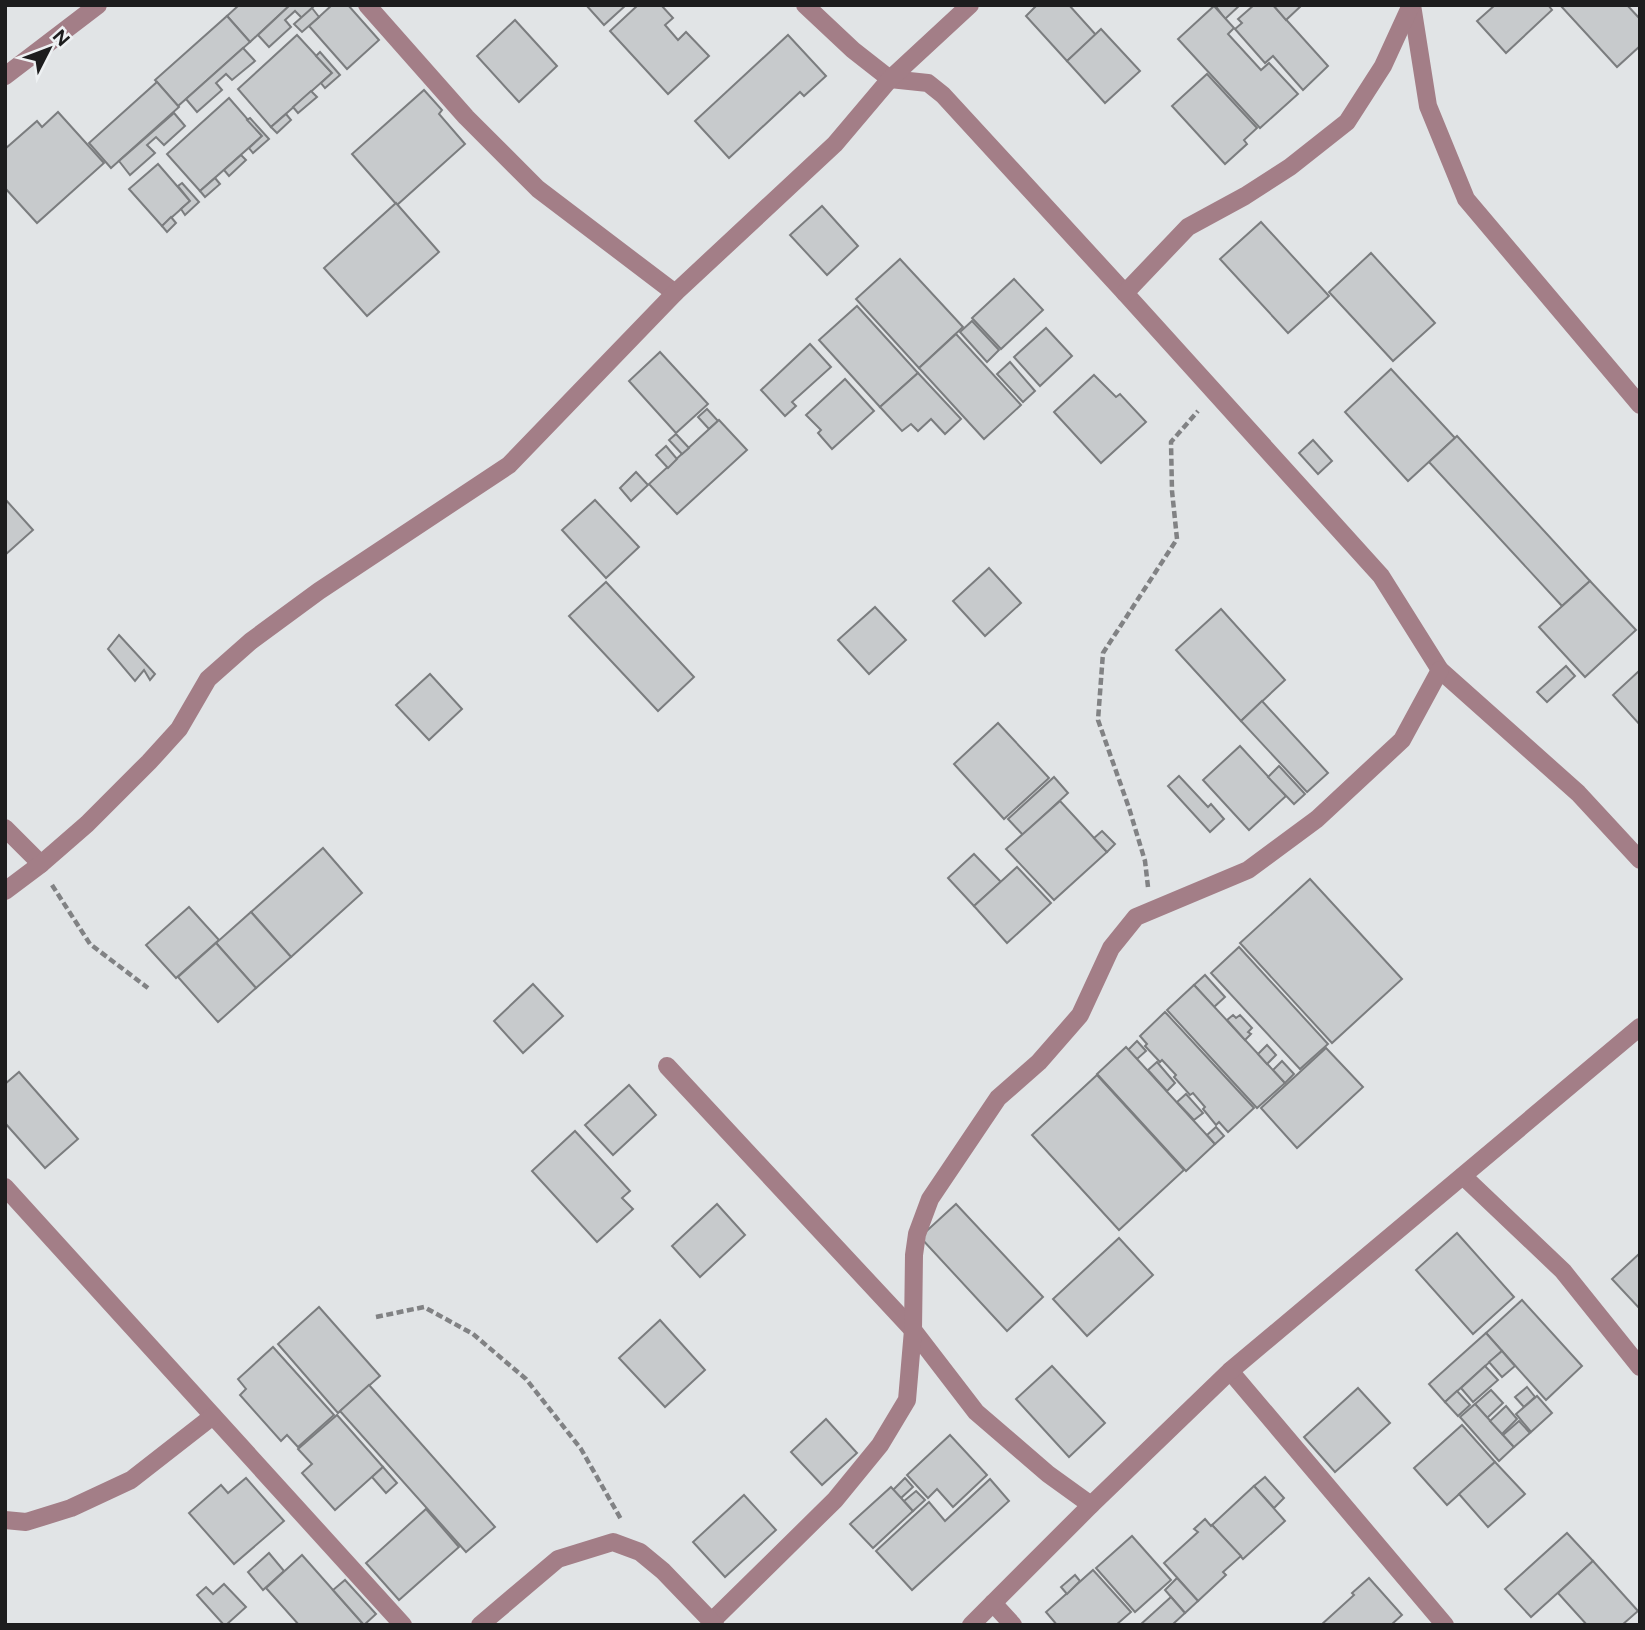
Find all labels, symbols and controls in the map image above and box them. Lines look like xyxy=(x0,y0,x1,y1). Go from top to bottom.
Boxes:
north arrow xyxy=(14,14,84,84)
text: N xyxy=(48,25,75,51)

